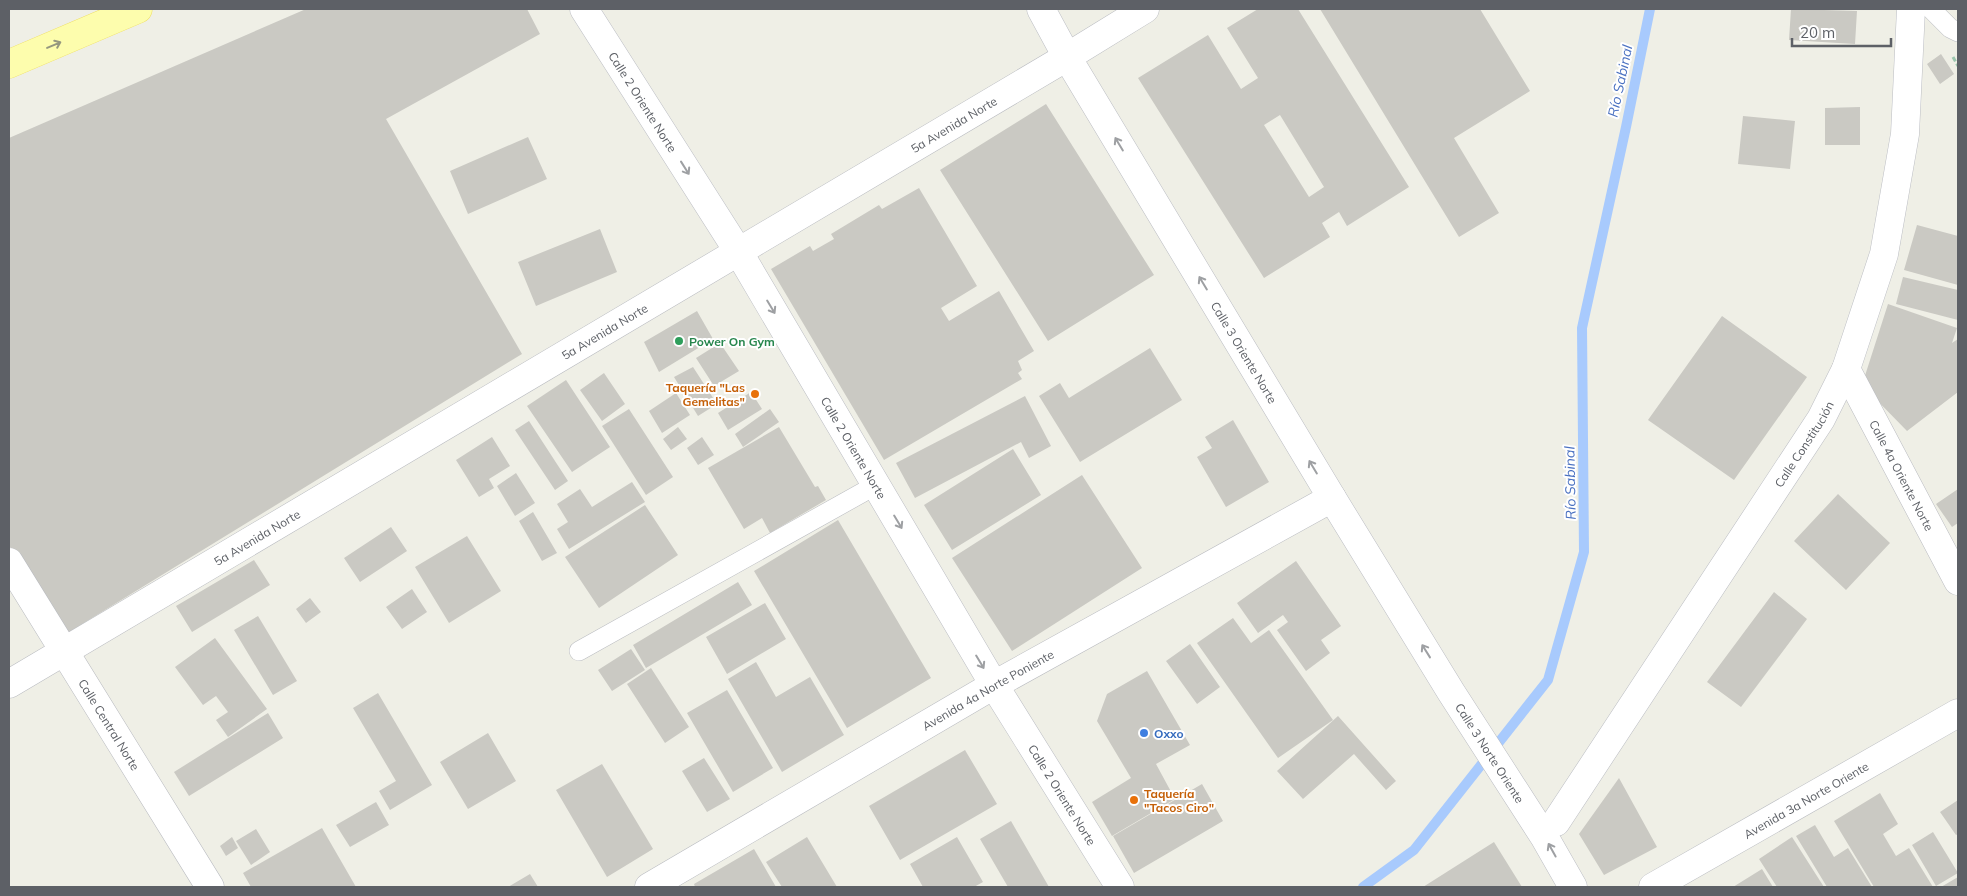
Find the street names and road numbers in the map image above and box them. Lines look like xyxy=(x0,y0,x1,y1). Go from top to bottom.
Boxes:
street label: Calle 2 Oriente Norte xyxy=(606,49,681,155)
street label: 5a Avenida Norte xyxy=(908,93,999,156)
street label: Calle 3 Oriente Norte xyxy=(1208,299,1281,406)
street label: 5a Avenida Norte xyxy=(559,300,650,363)
street label: Calle 2 Oriente Norte xyxy=(818,394,890,501)
street label: Calle Constitución xyxy=(1771,398,1836,490)
street label: Calle 4a Oriente Norte xyxy=(1867,417,1937,533)
street label: 5a Avenida Norte xyxy=(211,506,303,568)
street label: Avenida 4a Norte Poniente xyxy=(919,646,1056,733)
street label: Calle Central Norte xyxy=(76,676,143,773)
street label: Calle 3 Norte Oriente xyxy=(1452,700,1528,806)
street label: Calle 2 Oriente Norte xyxy=(1025,742,1099,848)
street label: Avenida 3a Norte Oriente xyxy=(1741,758,1871,841)

